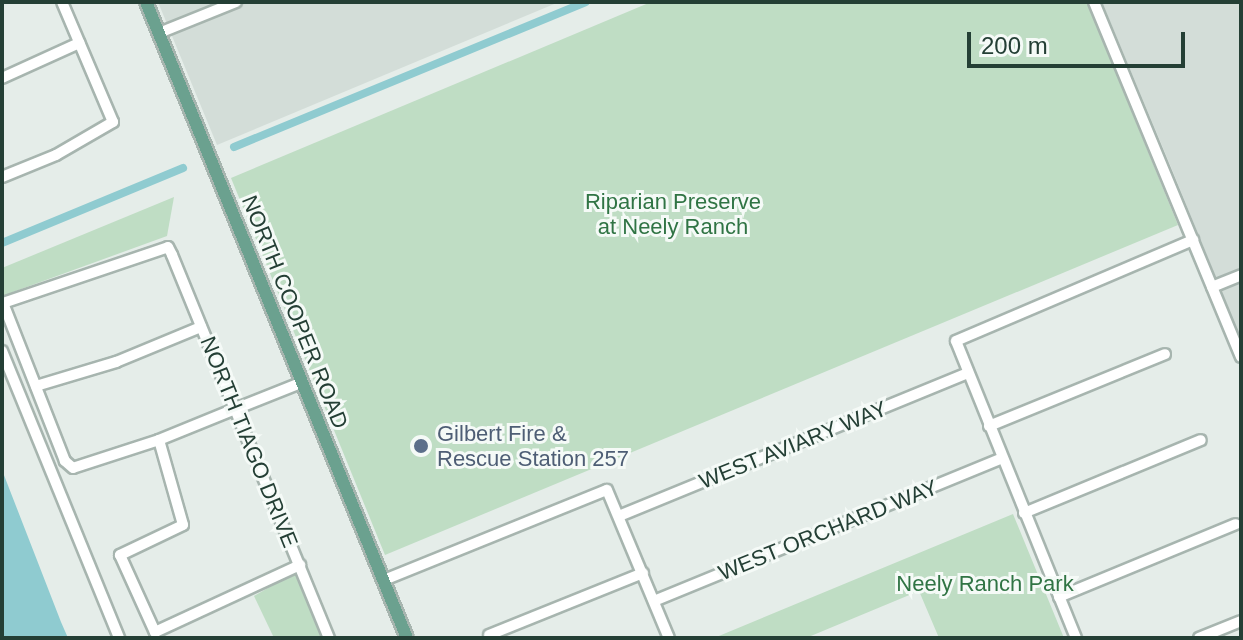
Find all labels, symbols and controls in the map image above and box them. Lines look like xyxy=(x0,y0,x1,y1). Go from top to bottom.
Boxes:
scale bar xyxy=(971,16,1189,66)
text: 200 m xyxy=(981,32,1048,59)
park label: Riparian Preserve at Neely Ranch xyxy=(585,188,761,240)
street label: NORTH COOPER ROAD xyxy=(236,192,354,432)
street label: NORTH TIAGO DRIVE xyxy=(194,332,304,552)
street label: WEST AVIARY WAY xyxy=(694,395,892,495)
place label: Gilbert Fire & Rescue Station 257 xyxy=(437,420,629,472)
marker: Gilbert Fire & Rescue Station 257 xyxy=(412,437,430,455)
street label: WEST ORCHARD WAY xyxy=(714,474,942,586)
park label: Neely Ranch Park xyxy=(896,571,1074,597)

